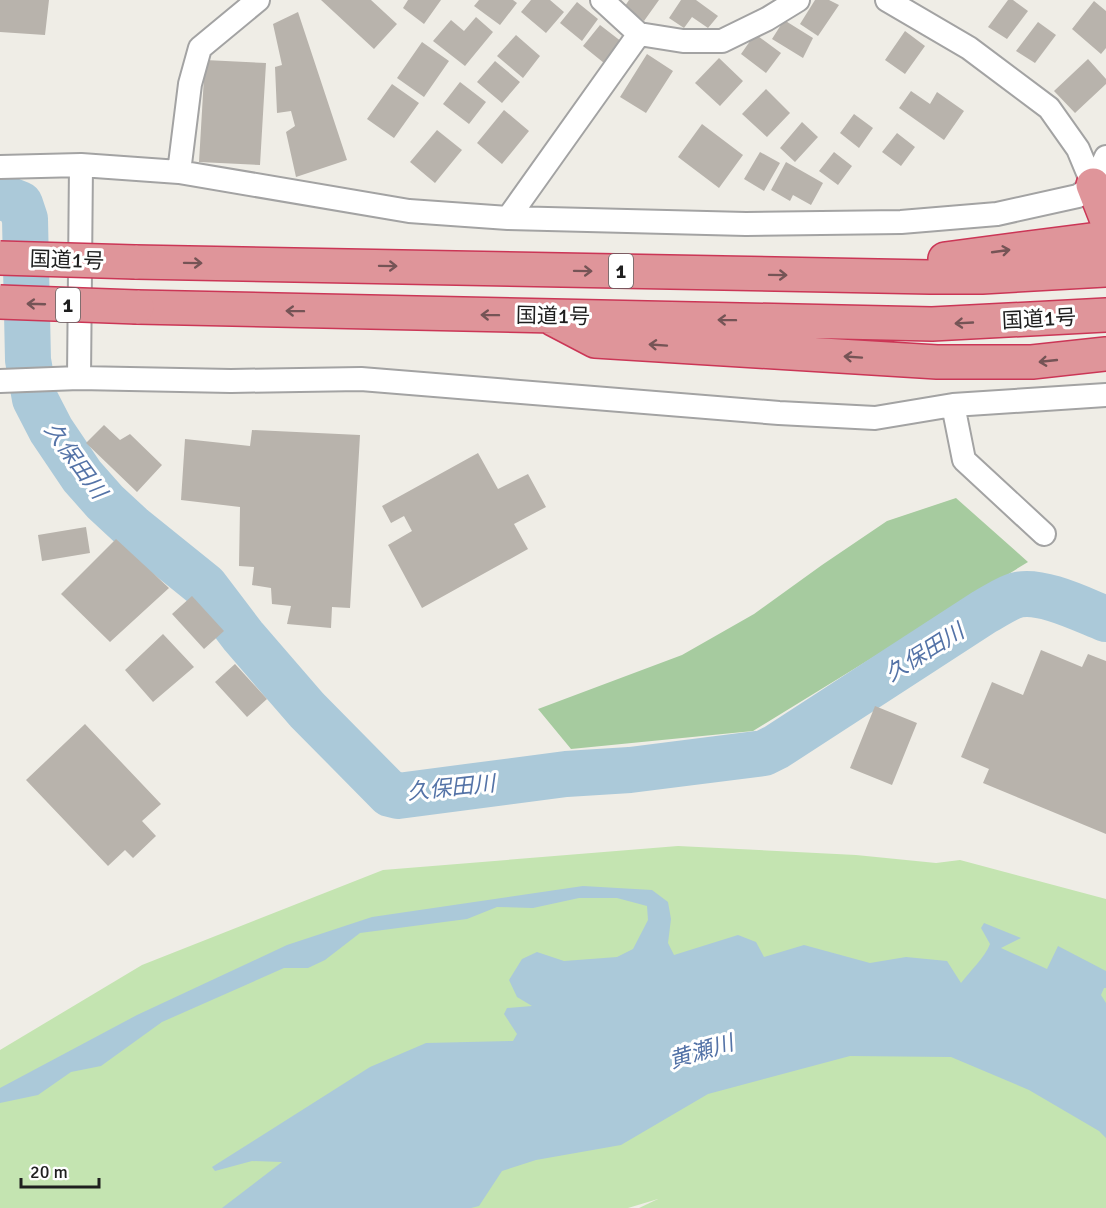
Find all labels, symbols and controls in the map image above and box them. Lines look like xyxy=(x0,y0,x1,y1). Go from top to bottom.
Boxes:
street label: 国道1号 xyxy=(29,246,105,274)
one-way arrow xyxy=(991,246,1010,257)
road number: 1 xyxy=(609,254,633,288)
one-way arrow xyxy=(183,257,203,269)
one-way arrow xyxy=(378,261,398,272)
one-way arrow xyxy=(573,265,593,277)
one-way arrow xyxy=(768,269,788,281)
road number: 1 xyxy=(56,288,80,322)
one-way arrow xyxy=(27,298,47,309)
street label: 国道1号 xyxy=(516,302,590,330)
street label: 国道1号 xyxy=(1001,304,1077,334)
one-way arrow xyxy=(285,305,305,317)
one-way arrow xyxy=(480,309,500,321)
one-way arrow xyxy=(717,314,737,326)
one-way arrow xyxy=(954,317,974,328)
one-way arrow xyxy=(649,339,669,350)
one-way arrow xyxy=(844,351,864,362)
one-way arrow xyxy=(1038,356,1058,367)
water label: 久保田川 xyxy=(39,417,114,505)
water label: 久保田川 xyxy=(880,617,970,687)
water label: 久保田川 xyxy=(406,769,498,806)
water label: 黄瀬川 xyxy=(666,1028,739,1074)
scale bar xyxy=(21,1151,99,1189)
text: 20 m xyxy=(30,1161,68,1183)

